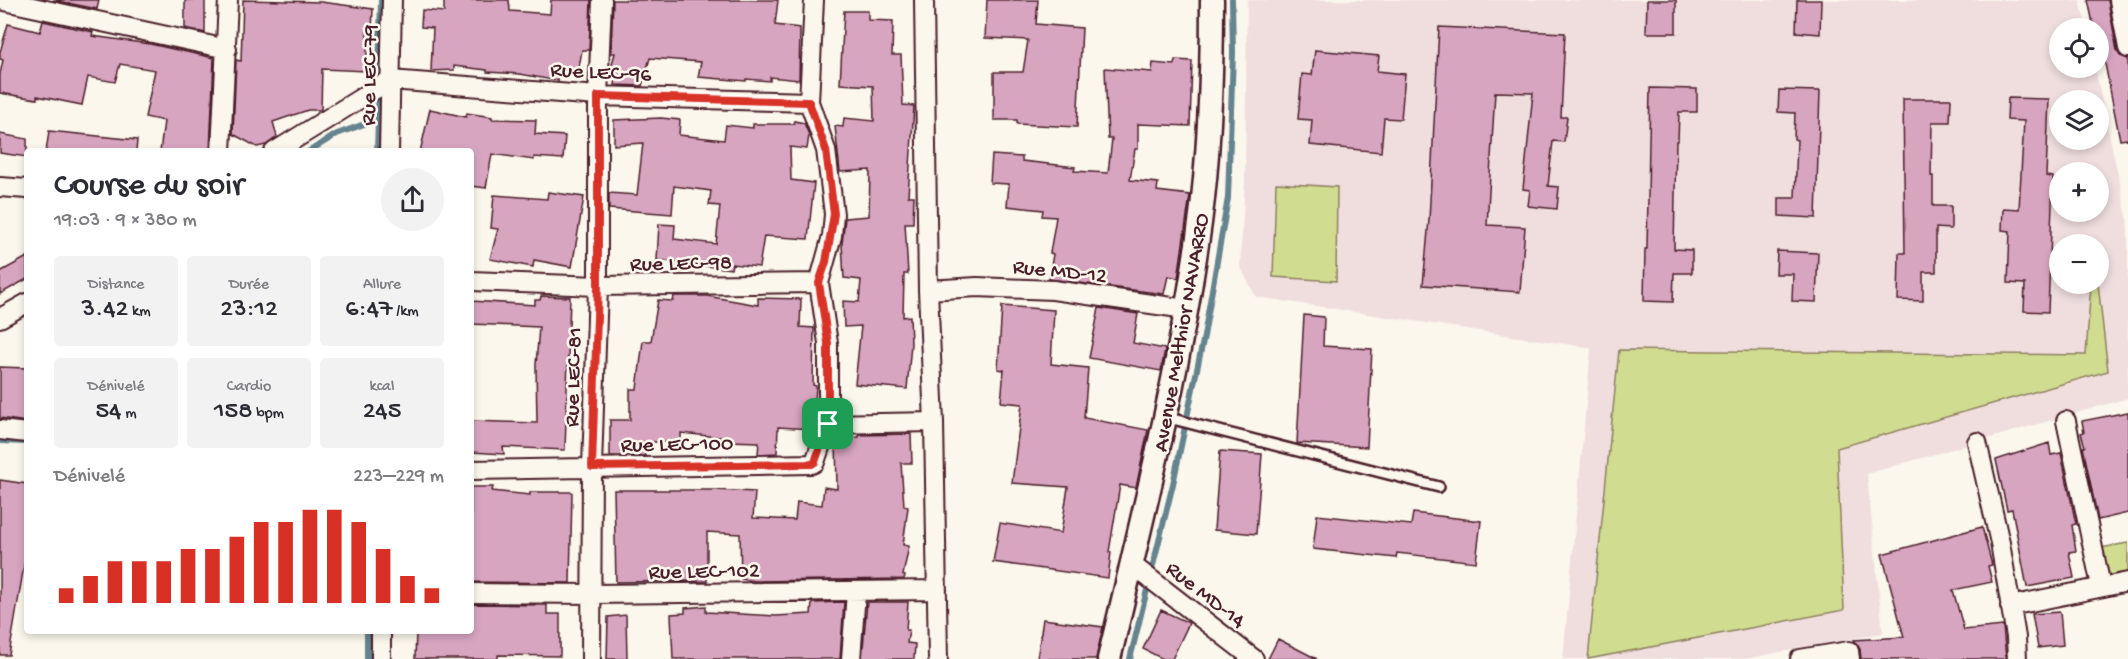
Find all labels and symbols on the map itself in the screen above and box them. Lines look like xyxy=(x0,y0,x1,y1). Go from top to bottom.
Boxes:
street label: Rue LEC-79 xyxy=(357,24,385,126)
street label: Rue LEC-96 xyxy=(550,58,653,90)
street label: Avenue Melthior NAVARRO xyxy=(1149,211,1217,454)
street label: Rue LEC-98 xyxy=(630,251,732,279)
street label: Rue MD-12 xyxy=(1011,255,1108,291)
street label: Rue LEC-81 xyxy=(560,327,590,428)
pin xyxy=(802,398,853,449)
street label: Rue LEC-100 xyxy=(620,432,734,460)
street label: Rue MD-14 xyxy=(1159,557,1250,636)
street label: Rue LEC-102 xyxy=(648,559,760,587)

